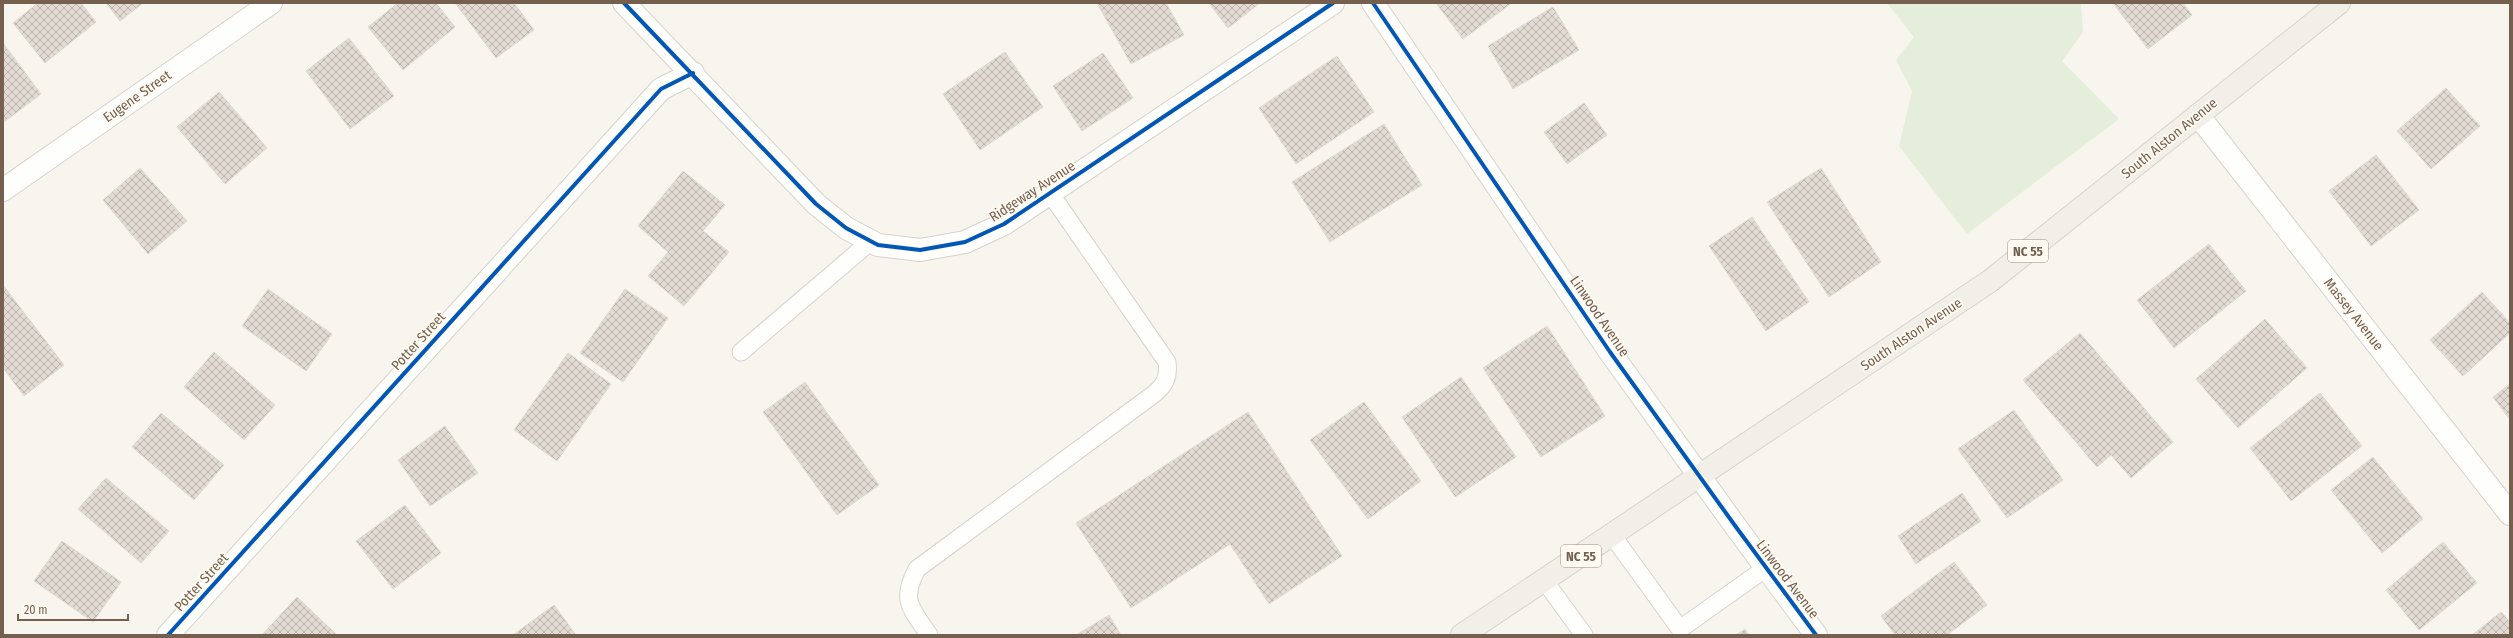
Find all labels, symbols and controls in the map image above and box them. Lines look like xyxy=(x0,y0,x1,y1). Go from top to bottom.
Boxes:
street label: Eugene Street xyxy=(100,67,175,126)
street label: South Alston Avenue xyxy=(2118,94,2221,182)
street label: Ridgeway Avenue xyxy=(986,157,1079,226)
road number: NC 55 xyxy=(2008,240,2048,262)
street label: Linwood Avenue xyxy=(1566,273,1633,360)
street label: Massey Avenue xyxy=(2320,275,2387,354)
street label: South Alston Avenue xyxy=(1857,294,1965,375)
street label: Potter Street xyxy=(388,308,449,374)
street label: Linwood Avenue xyxy=(1753,537,1823,622)
road number: NC 55 xyxy=(1561,545,1601,567)
street label: Potter Street xyxy=(171,549,232,615)
scale bar xyxy=(18,596,128,622)
text: 20 m xyxy=(24,603,48,617)

